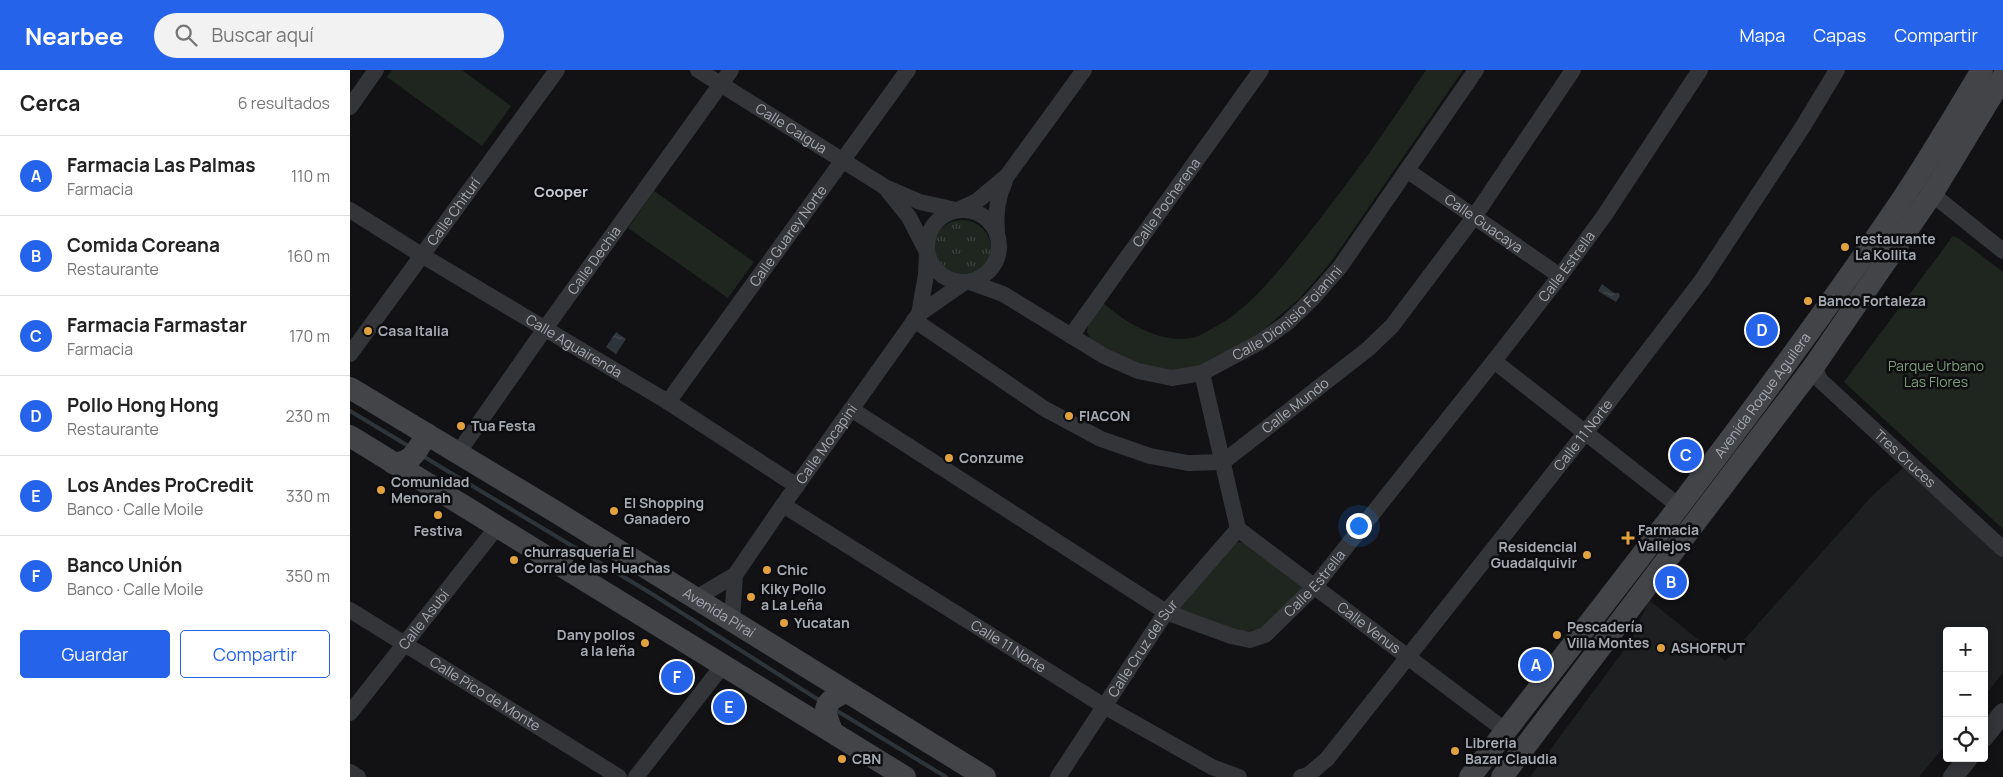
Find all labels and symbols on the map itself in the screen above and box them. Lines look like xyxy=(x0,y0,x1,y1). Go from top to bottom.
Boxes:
street label: Calle Caigua xyxy=(752,98,831,157)
street label: Calle Pocherena xyxy=(1128,154,1204,251)
street label: Calle Chiturí xyxy=(422,174,484,249)
district label: Cooper xyxy=(534,181,588,202)
street label: Calle Guarey Norte xyxy=(745,181,831,290)
street label: Calle Guacaya xyxy=(1441,189,1527,257)
street label: Calle Dechia xyxy=(563,222,625,298)
street label: Calle Estrella xyxy=(1534,227,1599,305)
place label: restaurante La Kollita xyxy=(1855,229,1936,264)
marker: restaurante La Kollita xyxy=(1839,241,1851,253)
street label: Calle Dionisio Foianini xyxy=(1229,261,1346,364)
place label: Banco Fortaleza xyxy=(1818,291,1926,310)
marker: Banco Fortaleza xyxy=(1802,295,1814,307)
street label: Calle Aguairenda xyxy=(522,309,626,382)
pin: D xyxy=(1746,311,1778,349)
place label: Casa Italia xyxy=(378,321,449,340)
marker: Casa Italia xyxy=(362,325,374,337)
street label: Avenida Roque Aguilera xyxy=(1709,328,1815,461)
park label: Parque Urbano Las Flores xyxy=(1888,356,1984,391)
street label: Calle Mundo xyxy=(1257,373,1332,437)
street label: Calle 11 Norte xyxy=(1549,395,1616,474)
street label: Calle Mocapini xyxy=(791,400,861,488)
place label: FIACON xyxy=(1079,406,1130,425)
marker: FIACON xyxy=(1063,410,1075,422)
place label: Tua Festa xyxy=(471,416,536,435)
marker: Tua Festa xyxy=(455,420,467,432)
street label: Tres Cruces xyxy=(1870,425,1940,491)
pin: C xyxy=(1670,436,1702,474)
place label: Conzume xyxy=(959,448,1024,467)
marker: Conzume xyxy=(943,452,955,464)
place label: Comunidad Menorah xyxy=(391,472,469,507)
marker: Comunidad Menorah xyxy=(375,484,387,496)
place label: El Shopping Ganadero xyxy=(624,493,704,528)
marker: El Shopping Ganadero xyxy=(608,505,620,517)
marker: Festiva xyxy=(432,509,444,521)
your location xyxy=(1346,513,1372,539)
place label: Farmacia Vallejos xyxy=(1638,520,1699,555)
place label: Festiva xyxy=(414,521,462,540)
marker: Farmacia Vallejos xyxy=(1622,532,1634,544)
place label: Residencial Guadalquivir xyxy=(1491,537,1577,572)
place label: churrasquería El Corral de las Huachas xyxy=(524,542,671,577)
street label: Calle Estrella xyxy=(1279,546,1349,621)
marker: Residencial Guadalquivir xyxy=(1581,549,1593,561)
marker: churrasquería El Corral de las Huachas xyxy=(508,554,520,566)
place label: Chic xyxy=(777,560,808,579)
pin: B xyxy=(1655,563,1687,601)
marker: Chic xyxy=(761,564,773,576)
place label: Kiky Pollo a La Leña xyxy=(761,579,826,614)
street label: Avenida Piraí xyxy=(680,583,759,642)
street label: Calle Asubí xyxy=(394,585,453,653)
marker: Kiky Pollo a La Leña xyxy=(745,591,757,603)
street label: Calle Cruz del Sur xyxy=(1103,595,1182,701)
street label: Calle Venus xyxy=(1334,597,1405,657)
place label: Yucatan xyxy=(794,613,850,632)
street label: Calle 11 Norte xyxy=(967,615,1050,677)
marker: Yucatan xyxy=(778,617,790,629)
place label: Pescadería Villa Montes xyxy=(1567,617,1650,652)
place label: Dany pollos a la leña xyxy=(557,625,635,660)
marker: Pescadería Villa Montes xyxy=(1551,629,1563,641)
marker: Dany pollos a la leña xyxy=(639,637,651,649)
place label: ASHOFRUT xyxy=(1671,638,1746,657)
marker: ASHOFRUT xyxy=(1655,642,1667,654)
pin: A xyxy=(1520,646,1552,684)
street label: Calle Pico de Monte xyxy=(426,652,544,735)
pin: F xyxy=(661,658,693,696)
pin: E xyxy=(713,688,745,726)
place label: Libreria Bazar Claudia xyxy=(1465,733,1557,768)
marker: Libreria Bazar Claudia xyxy=(1449,745,1461,757)
place label: CBN xyxy=(852,749,881,768)
marker: CBN xyxy=(836,753,848,765)

